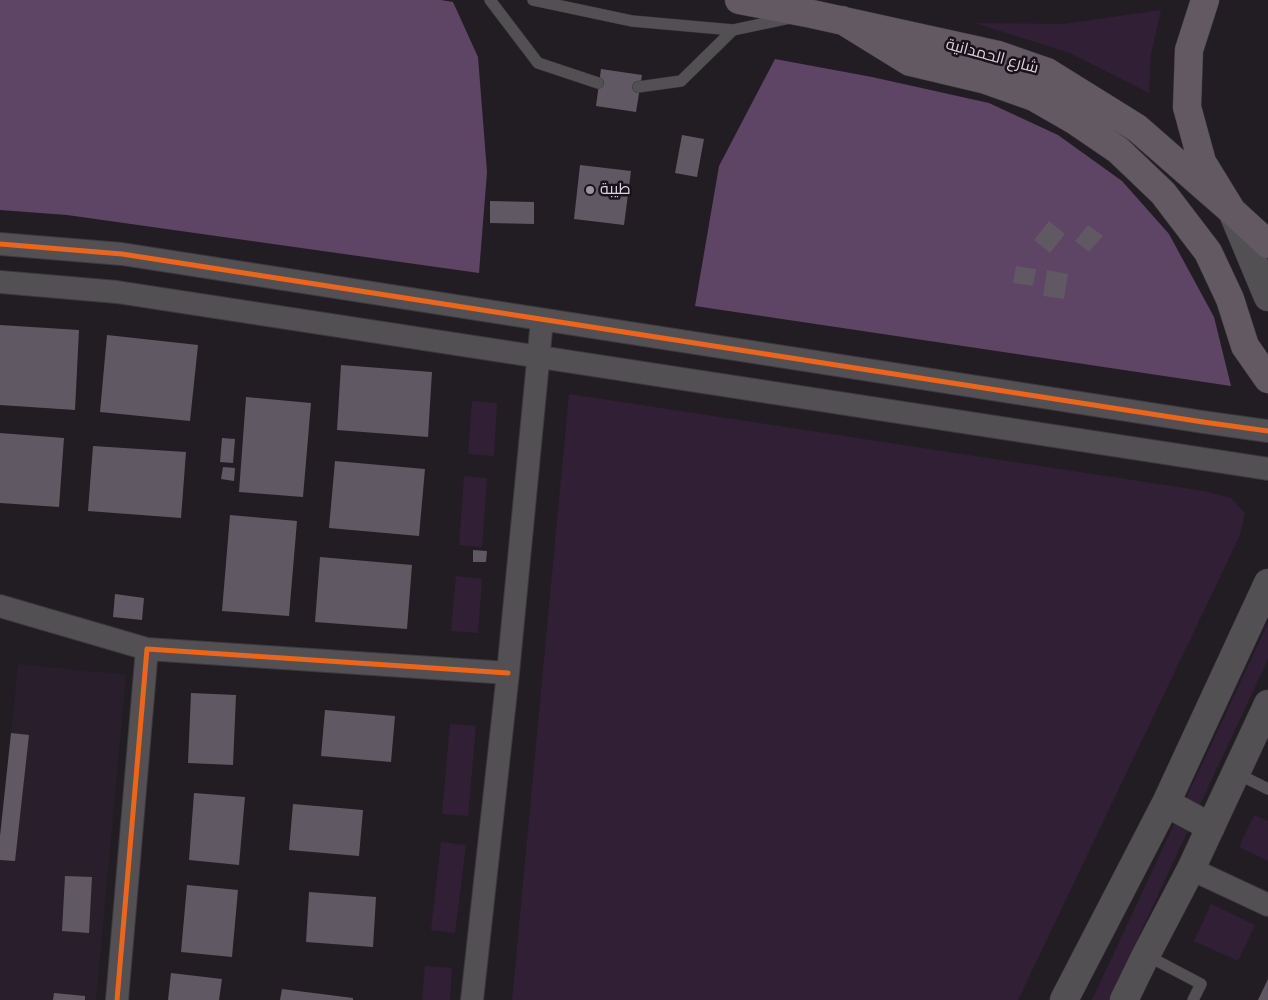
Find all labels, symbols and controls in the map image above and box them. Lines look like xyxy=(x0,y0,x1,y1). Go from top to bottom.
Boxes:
street label: شارع الحمدانية xyxy=(944,35,1040,79)
place label: طيبة xyxy=(600,180,631,200)
marker: طيبة xyxy=(584,184,596,196)

